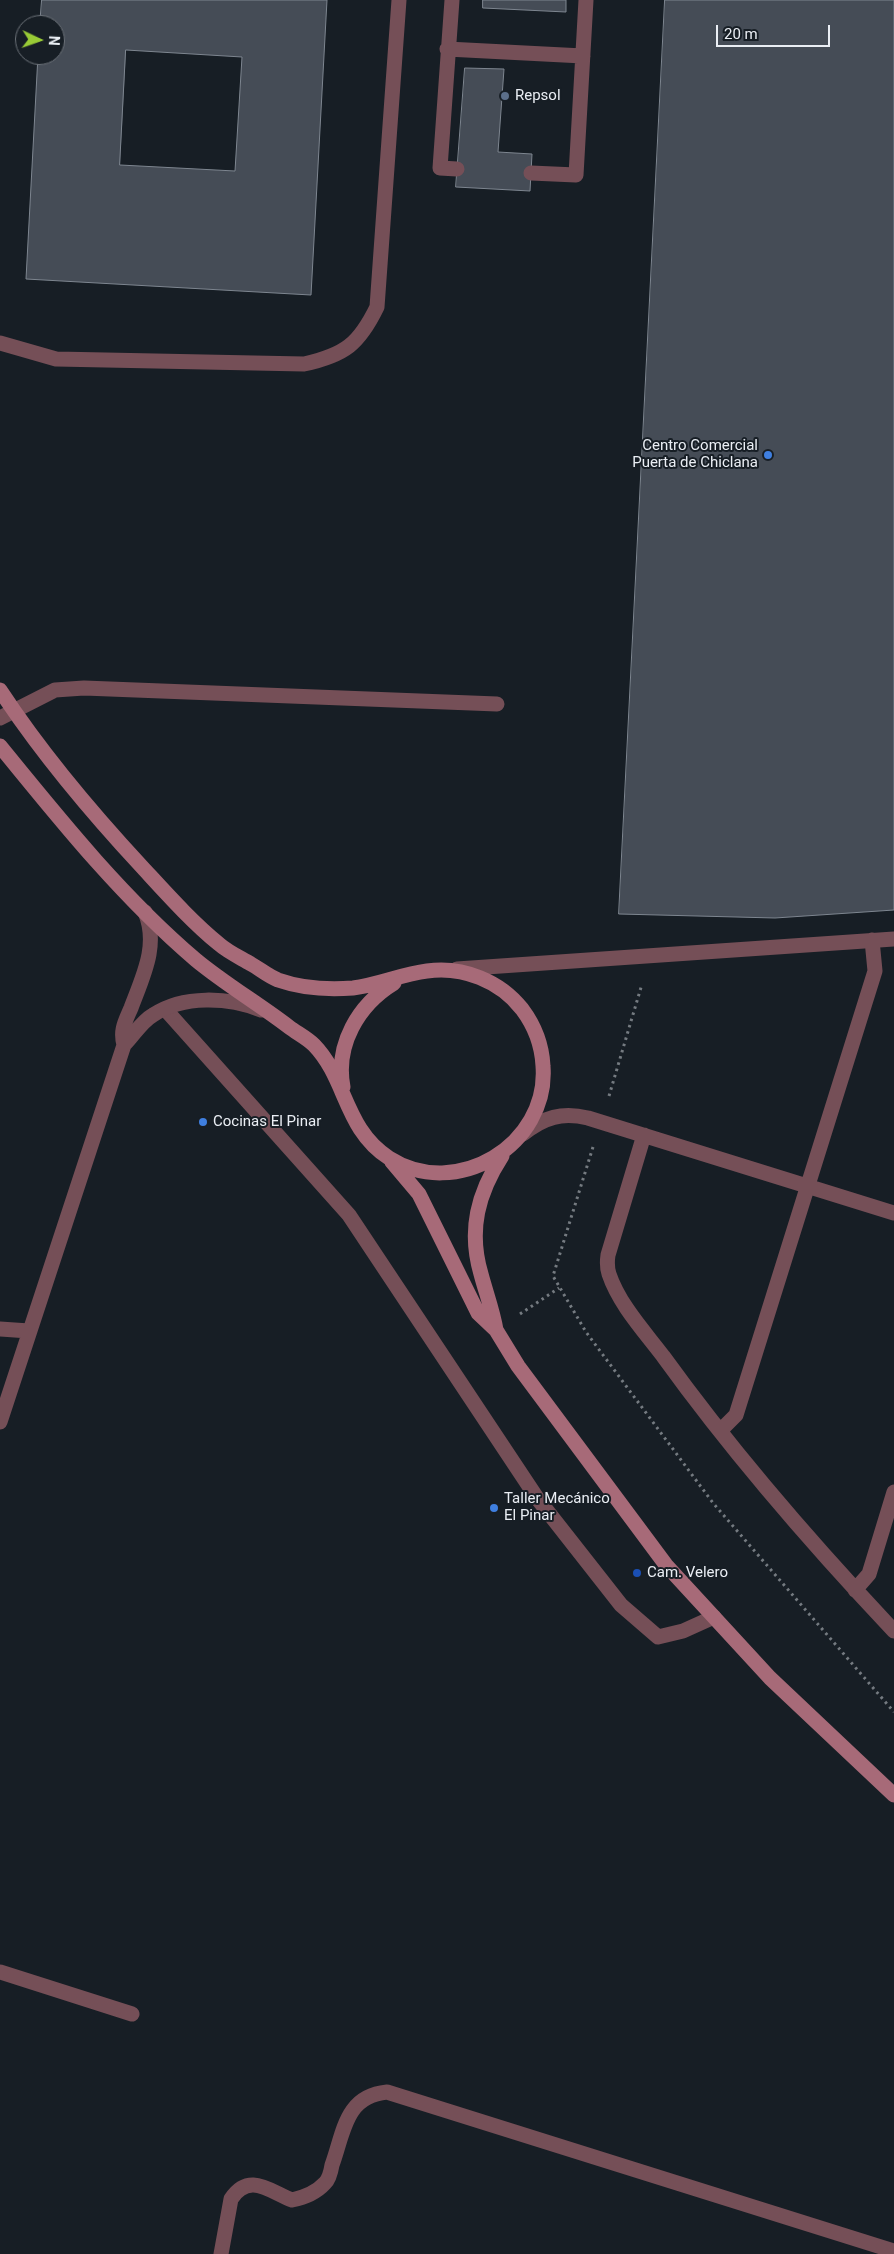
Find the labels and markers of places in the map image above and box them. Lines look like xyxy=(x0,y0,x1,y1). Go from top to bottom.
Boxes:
place label: Repsol xyxy=(515,87,561,105)
marker: Repsol xyxy=(499,90,511,102)
place label: Centro Comercial Puerta de Chiclana xyxy=(632,437,758,472)
marker: Centro Comercial Puerta de Chiclana xyxy=(762,449,774,461)
place label: Cocinas El Pinar xyxy=(213,1113,321,1131)
marker: Cocinas El Pinar xyxy=(197,1116,209,1128)
place label: Taller Mecánico El Pinar xyxy=(504,1490,610,1525)
marker: Taller Mecánico El Pinar xyxy=(488,1502,500,1514)
place label: Cam. Velero xyxy=(647,1564,728,1582)
marker: Cam. Velero xyxy=(631,1567,643,1579)

